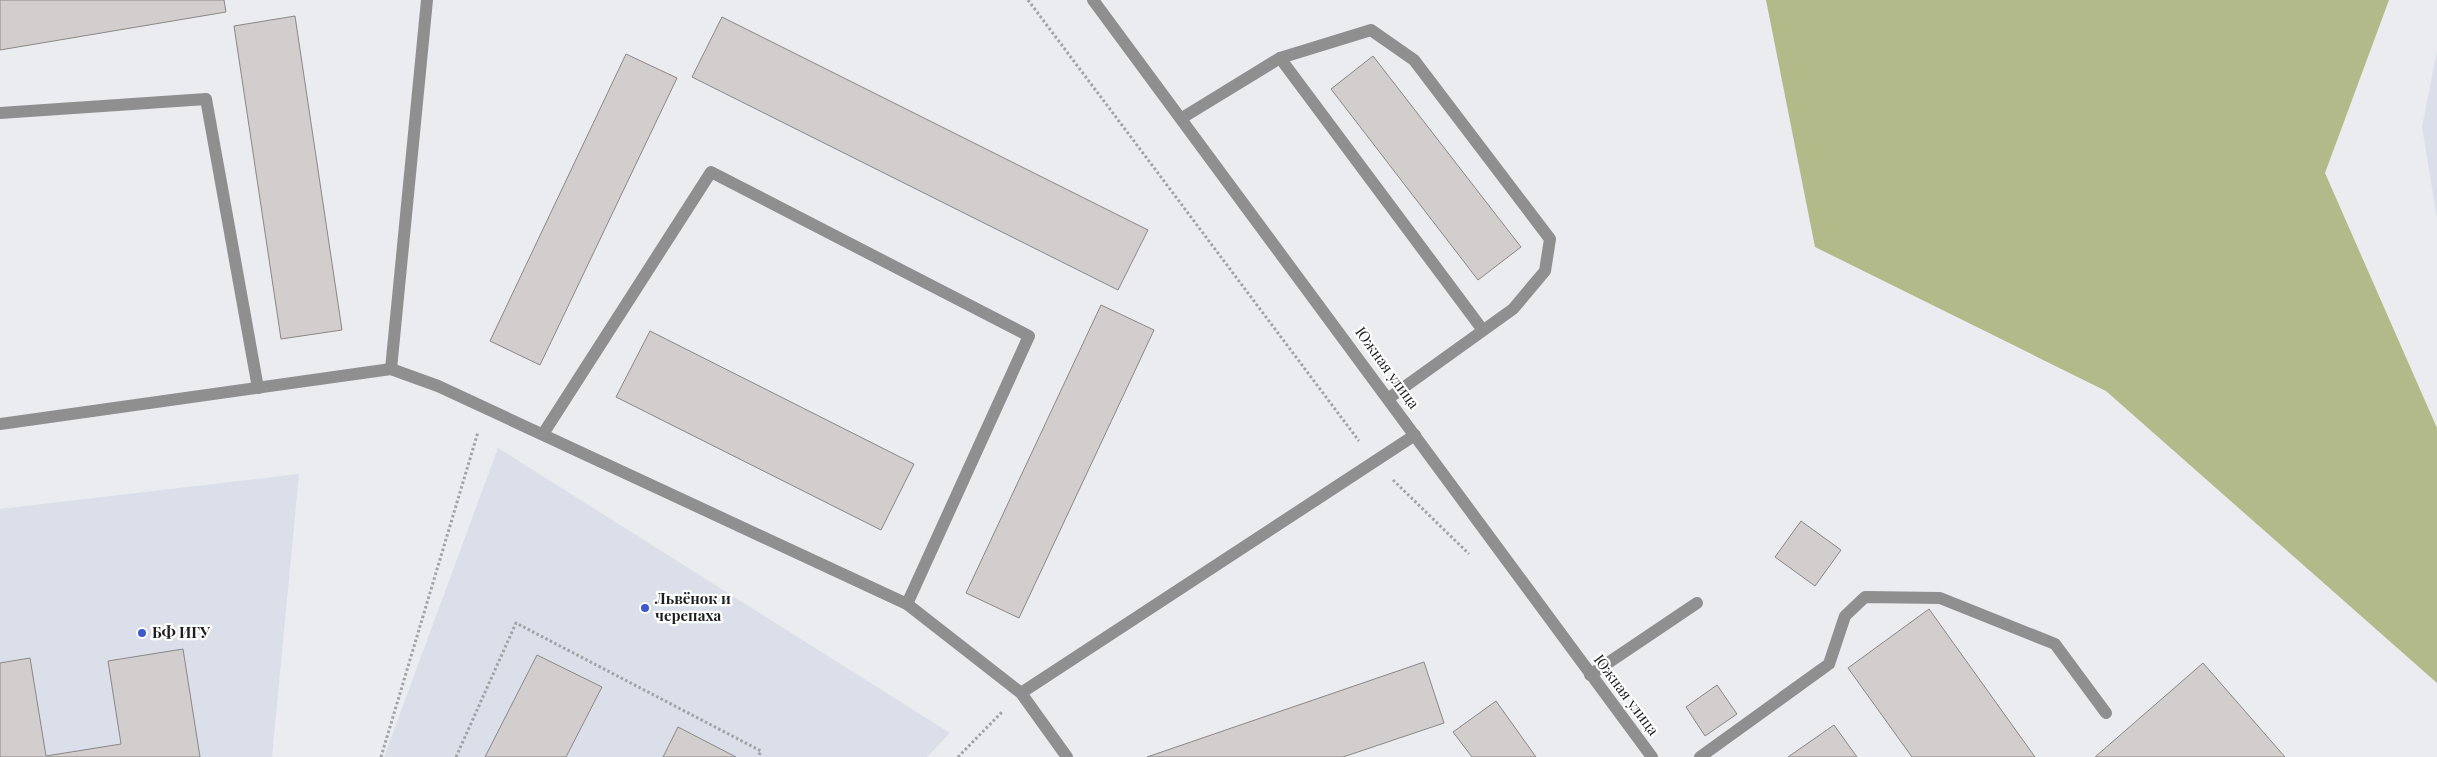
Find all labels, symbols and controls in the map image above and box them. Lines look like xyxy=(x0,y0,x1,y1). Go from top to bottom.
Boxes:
street label: Южная улица xyxy=(1351,322,1425,413)
place label: Львёнок и черепаха xyxy=(654,588,731,625)
marker: Львёнок и черепаха xyxy=(639,602,651,614)
place label: БФ ИГУ xyxy=(152,622,211,642)
marker: БФ ИГУ xyxy=(136,627,148,639)
street label: Южная улица xyxy=(1590,650,1664,739)

